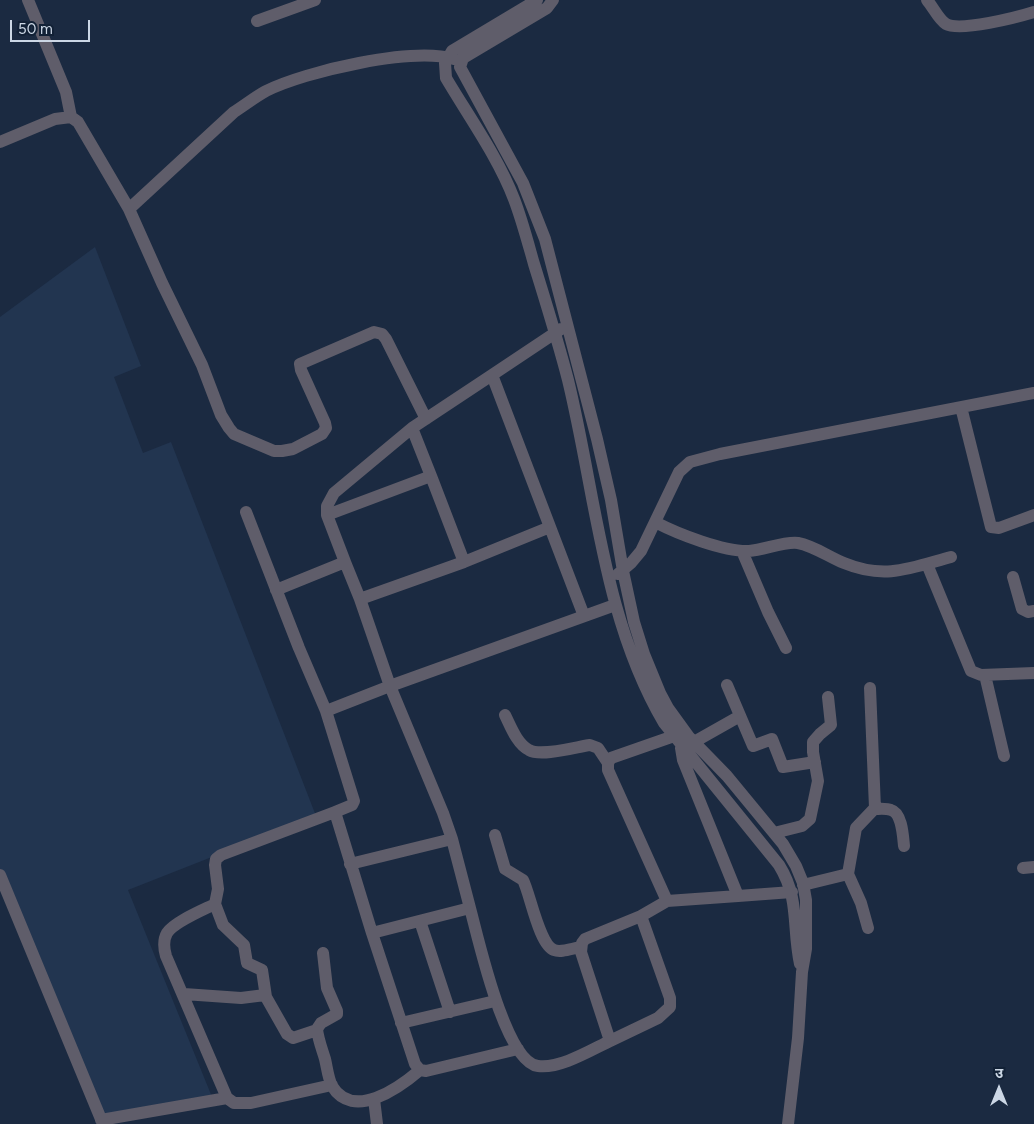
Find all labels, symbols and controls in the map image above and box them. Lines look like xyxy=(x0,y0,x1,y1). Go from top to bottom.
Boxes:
scale bar xyxy=(12,10,92,42)
text: 50 m xyxy=(18,20,53,38)
north arrow xyxy=(974,1064,1024,1114)
text: उ xyxy=(995,1065,1003,1082)

